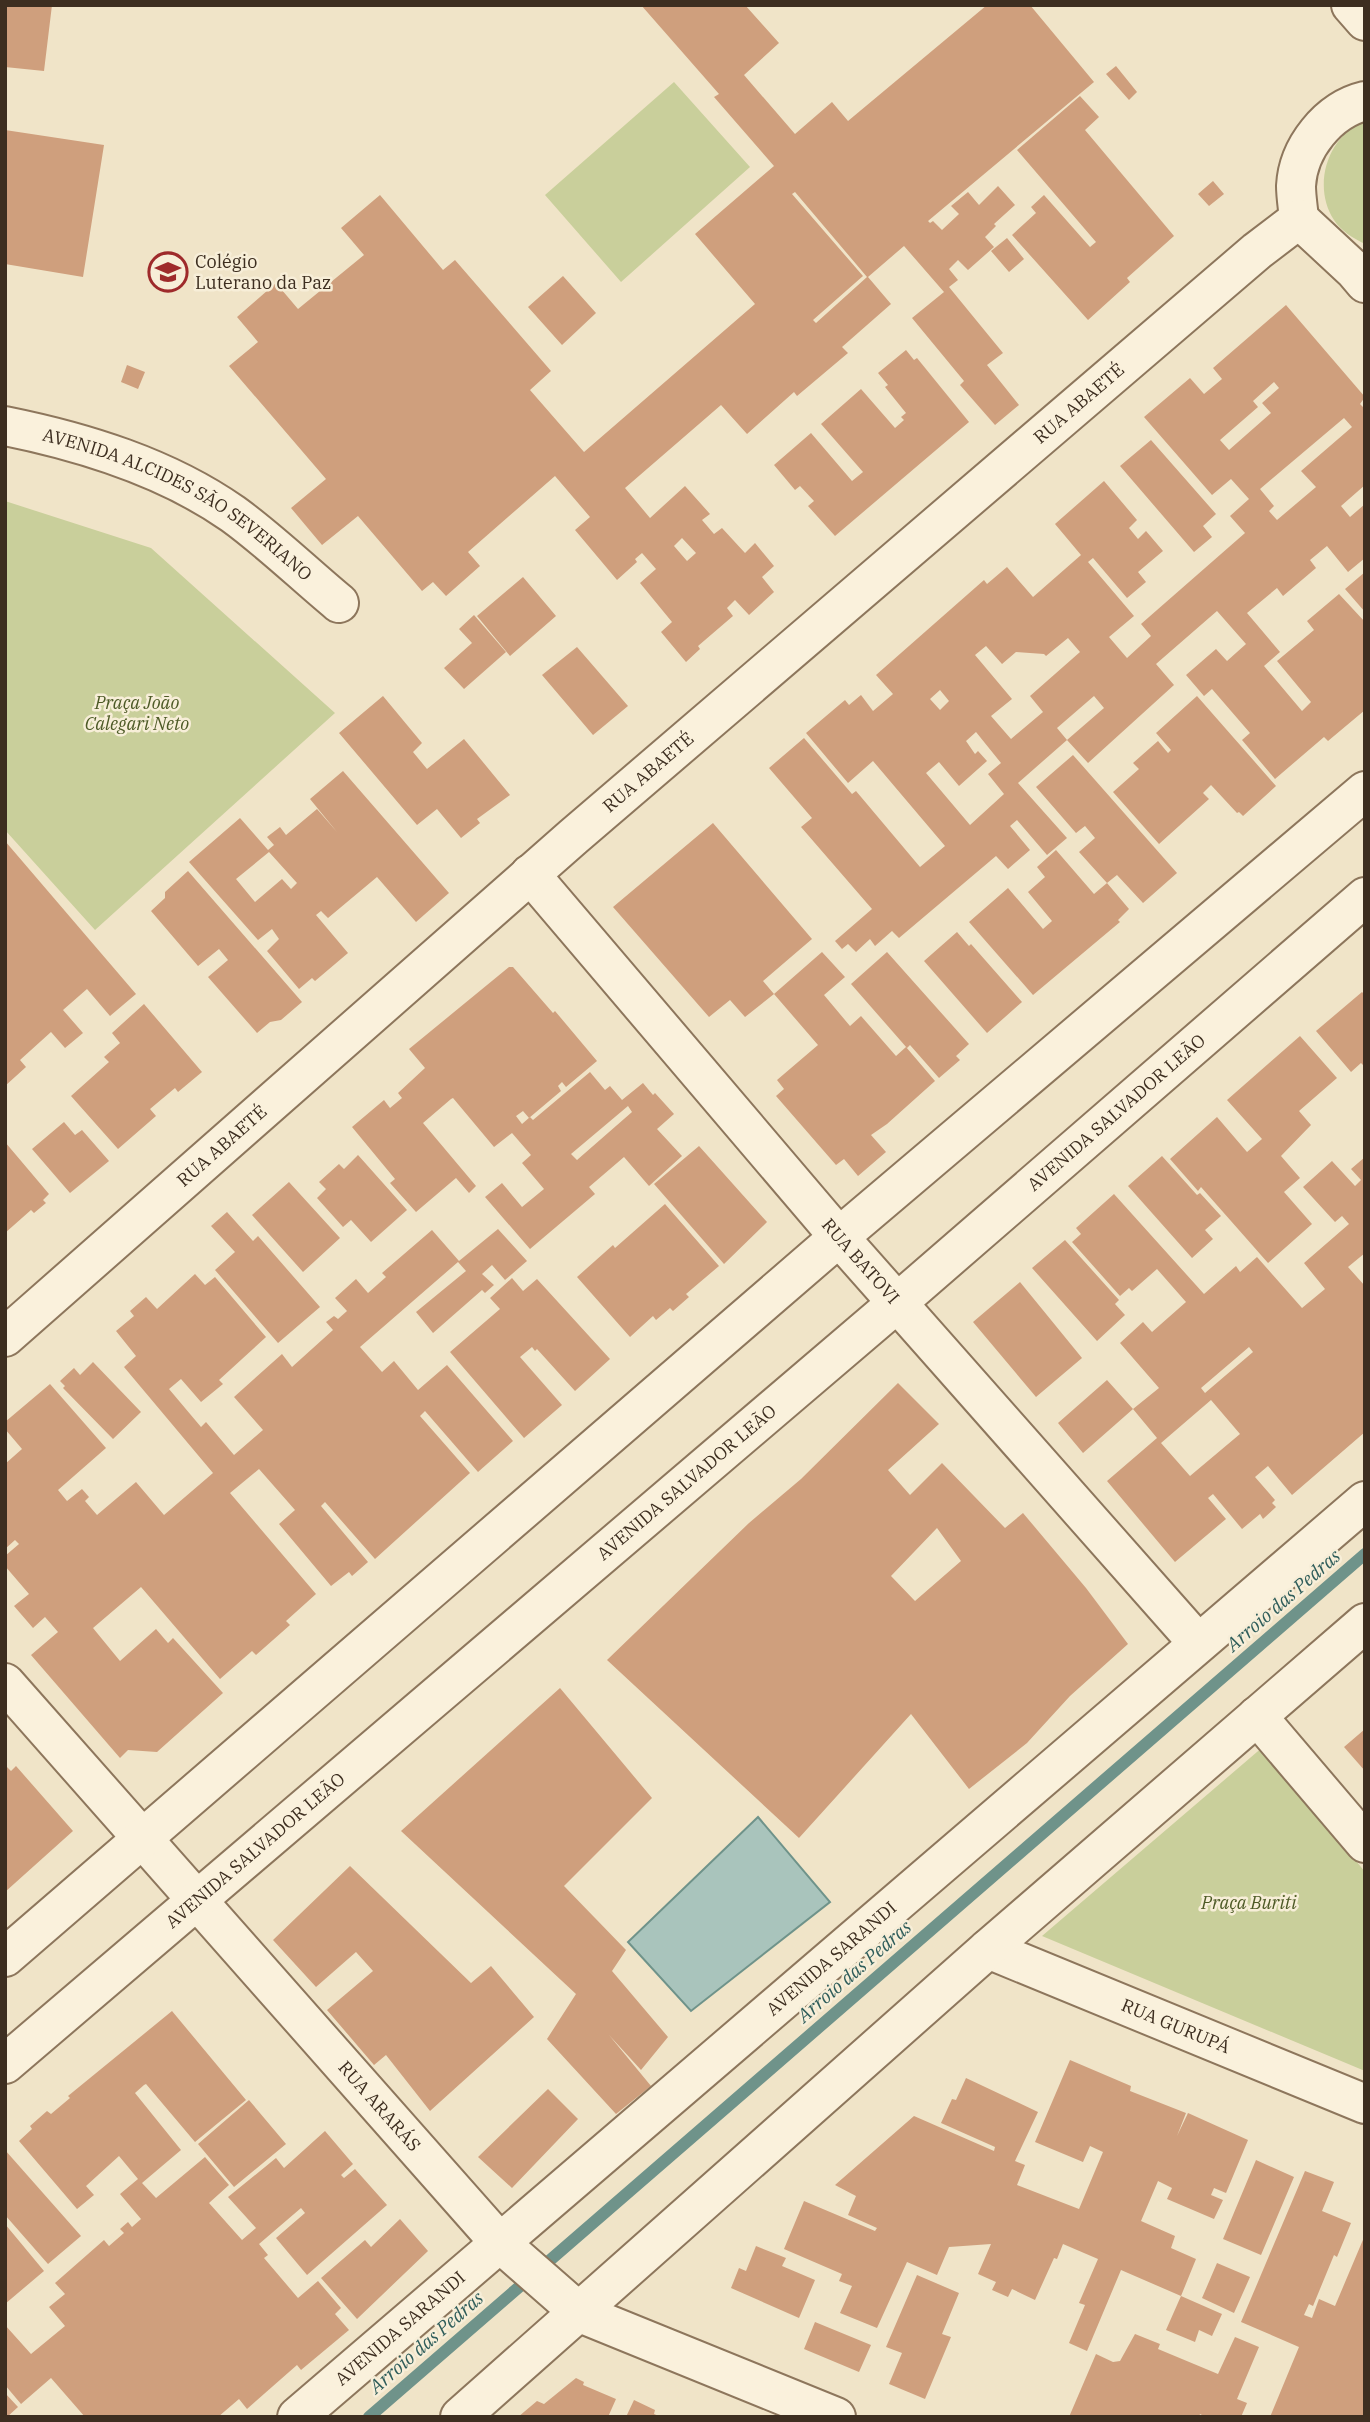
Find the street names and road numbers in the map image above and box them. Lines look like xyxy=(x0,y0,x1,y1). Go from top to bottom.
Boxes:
street label: RUA ABAETÉ xyxy=(1028,358,1129,448)
street label: AVENIDA ALCIDES SÃO SEVERIANO xyxy=(40,423,317,586)
street label: RUA ABAETÉ xyxy=(598,727,698,817)
street label: AVENIDA SALVADOR LEÃO xyxy=(1022,1029,1210,1196)
street label: RUA ABAETÉ xyxy=(172,1100,271,1191)
street label: RUA BATOVI xyxy=(817,1213,905,1308)
street label: AVENIDA SALVADOR LEÃO xyxy=(592,1399,781,1565)
street label: AVENIDA SALVADOR LEÃO xyxy=(160,1767,349,1933)
street label: AVENIDA SARANDI xyxy=(761,1896,901,2021)
street label: RUA GURUPÁ xyxy=(1118,1993,1234,2059)
street label: RUA ARARÁS xyxy=(333,2056,426,2156)
street label: AVENIDA SARANDI xyxy=(330,2266,470,2390)

